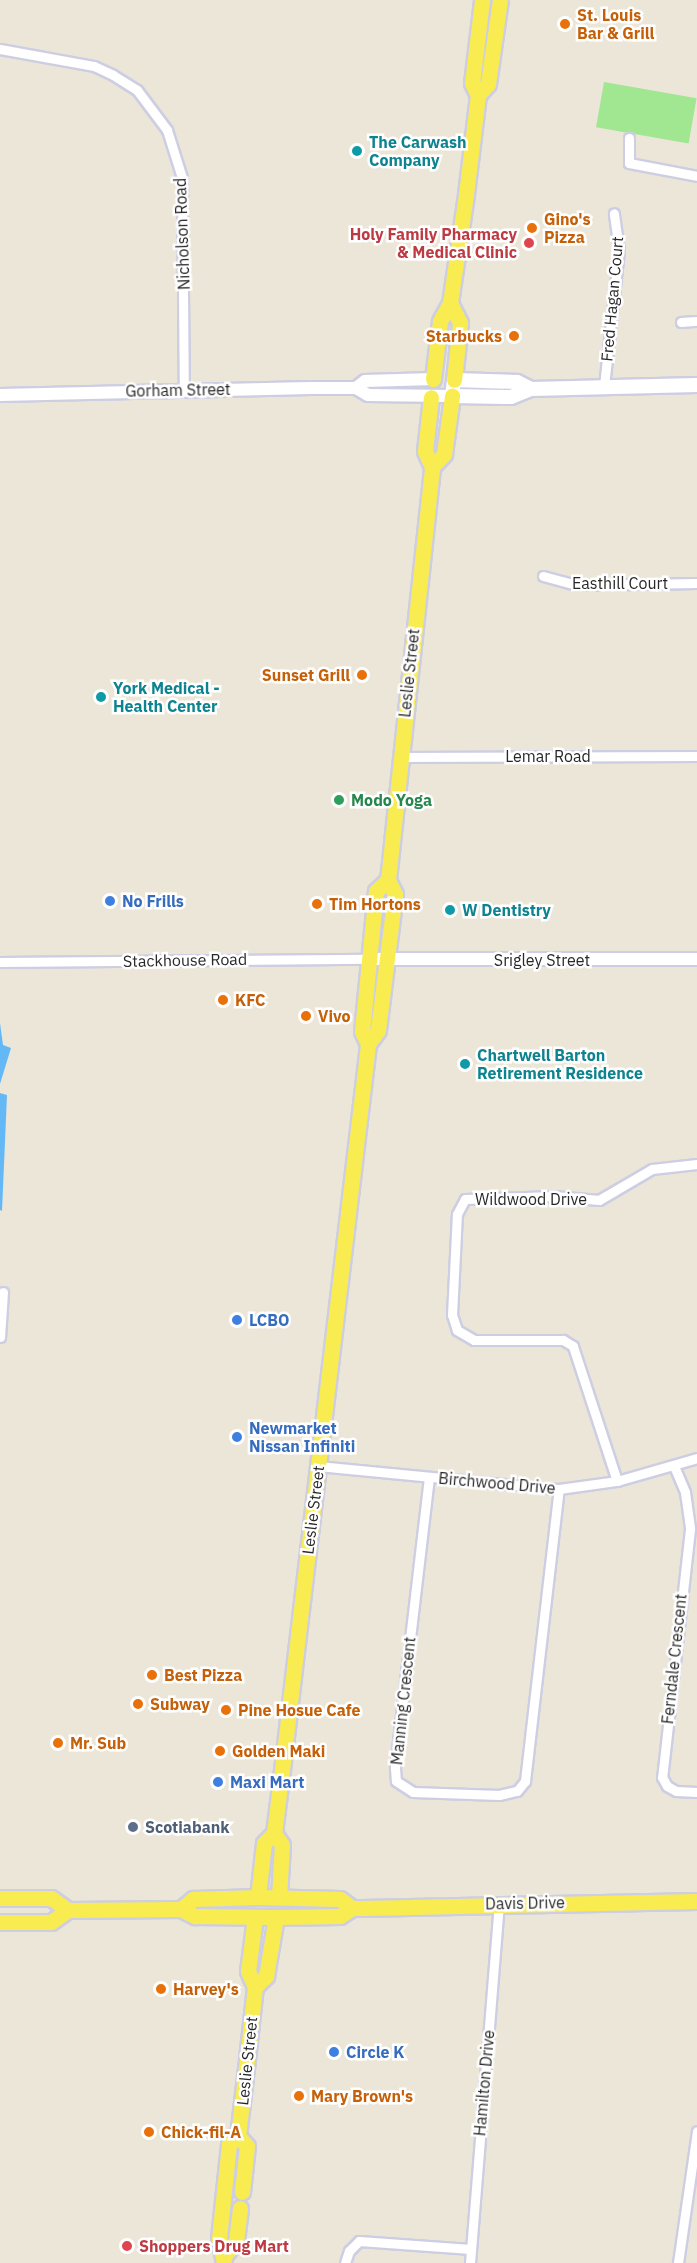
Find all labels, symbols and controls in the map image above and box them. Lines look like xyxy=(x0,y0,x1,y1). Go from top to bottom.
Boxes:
place label: St. Louis Bar & Grill xyxy=(577,5,654,43)
marker: St. Louis Bar & Grill xyxy=(558,17,572,31)
place label: The Carwash Company xyxy=(369,132,467,170)
marker: The Carwash Company xyxy=(350,144,364,158)
street label: Nicholson Road xyxy=(170,178,194,290)
place label: Gino's Pizza xyxy=(544,209,591,247)
marker: Gino's Pizza xyxy=(525,221,539,235)
place label: Holy Family Pharmacy & Medical Clinic xyxy=(350,224,517,262)
marker: Holy Family Pharmacy & Medical Clinic xyxy=(522,236,536,250)
street label: Fred Hagan Court xyxy=(597,236,627,362)
place label: Starbucks xyxy=(426,326,502,346)
marker: Starbucks xyxy=(507,329,521,343)
street label: Gorham Street xyxy=(125,379,231,401)
street label: Easthill Court xyxy=(572,573,668,593)
street label: Leslie Street xyxy=(395,628,423,718)
place label: Sunset Grill xyxy=(262,665,350,685)
marker: Sunset Grill xyxy=(355,668,369,682)
place label: York Medical - Health Center xyxy=(113,678,220,716)
marker: York Medical - Health Center xyxy=(94,690,108,704)
street label: Lemar Road xyxy=(505,746,591,766)
place label: Modo Yoga xyxy=(351,790,432,810)
marker: Modo Yoga xyxy=(332,793,346,807)
place label: No Frills xyxy=(122,891,184,911)
marker: No Frills xyxy=(103,894,117,908)
place label: Tim Hortons xyxy=(329,894,421,914)
marker: Tim Hortons xyxy=(310,897,324,911)
place label: W Dentistry xyxy=(462,900,551,920)
marker: W Dentistry xyxy=(443,903,457,917)
street label: Stackhouse Road xyxy=(123,949,247,971)
street label: Srigley Street xyxy=(494,950,590,970)
place label: KFC xyxy=(235,990,265,1010)
marker: KFC xyxy=(216,993,230,1007)
place label: Vivo xyxy=(318,1006,350,1026)
marker: Vivo xyxy=(299,1009,313,1023)
place label: Chartwell Barton Retirement Residence xyxy=(477,1045,643,1083)
marker: Chartwell Barton Retirement Residence xyxy=(458,1057,472,1071)
street label: Wildwood Drive xyxy=(475,1189,587,1209)
place label: LCBO xyxy=(249,1310,289,1330)
marker: LCBO xyxy=(230,1313,244,1327)
place label: Newmarket Nissan Infiniti xyxy=(249,1418,355,1456)
marker: Newmarket Nissan Infiniti xyxy=(230,1430,244,1444)
street label: Leslie Street xyxy=(298,1465,328,1555)
street label: Birchwood Drive xyxy=(438,1468,556,1498)
street label: Ferndale Crescent xyxy=(658,1593,690,1725)
street label: Manning Crescent xyxy=(387,1636,419,1766)
place label: Best Pizza xyxy=(164,1665,242,1685)
marker: Best Pizza xyxy=(145,1668,159,1682)
place label: Subway xyxy=(150,1694,210,1714)
marker: Subway xyxy=(131,1697,145,1711)
place label: Pine Hosue Cafe xyxy=(238,1700,361,1720)
marker: Pine Hosue Cafe xyxy=(219,1703,233,1717)
place label: Mr. Sub xyxy=(70,1733,126,1753)
marker: Mr. Sub xyxy=(51,1736,65,1750)
place label: Golden Maki xyxy=(232,1741,325,1761)
marker: Golden Maki xyxy=(213,1744,227,1758)
place label: Maxi Mart xyxy=(230,1772,304,1792)
marker: Maxi Mart xyxy=(211,1775,225,1789)
place label: Scotiabank xyxy=(145,1817,230,1837)
marker: Scotiabank xyxy=(126,1820,140,1834)
street label: Davis Drive xyxy=(485,1893,565,1913)
place label: Harvey's xyxy=(173,1979,239,1999)
marker: Harvey's xyxy=(154,1982,168,1996)
street label: Leslie Street xyxy=(233,2016,261,2106)
street label: Hamilton Drive xyxy=(470,2029,498,2137)
place label: Circle K xyxy=(346,2042,404,2062)
marker: Circle K xyxy=(327,2045,341,2059)
place label: Mary Brown's xyxy=(311,2086,413,2106)
marker: Mary Brown's xyxy=(292,2089,306,2103)
place label: Chick-fil-A xyxy=(161,2122,241,2142)
marker: Chick-fil-A xyxy=(142,2125,156,2139)
place label: Shoppers Drug Mart xyxy=(139,2236,289,2256)
marker: Shoppers Drug Mart xyxy=(120,2239,134,2253)

